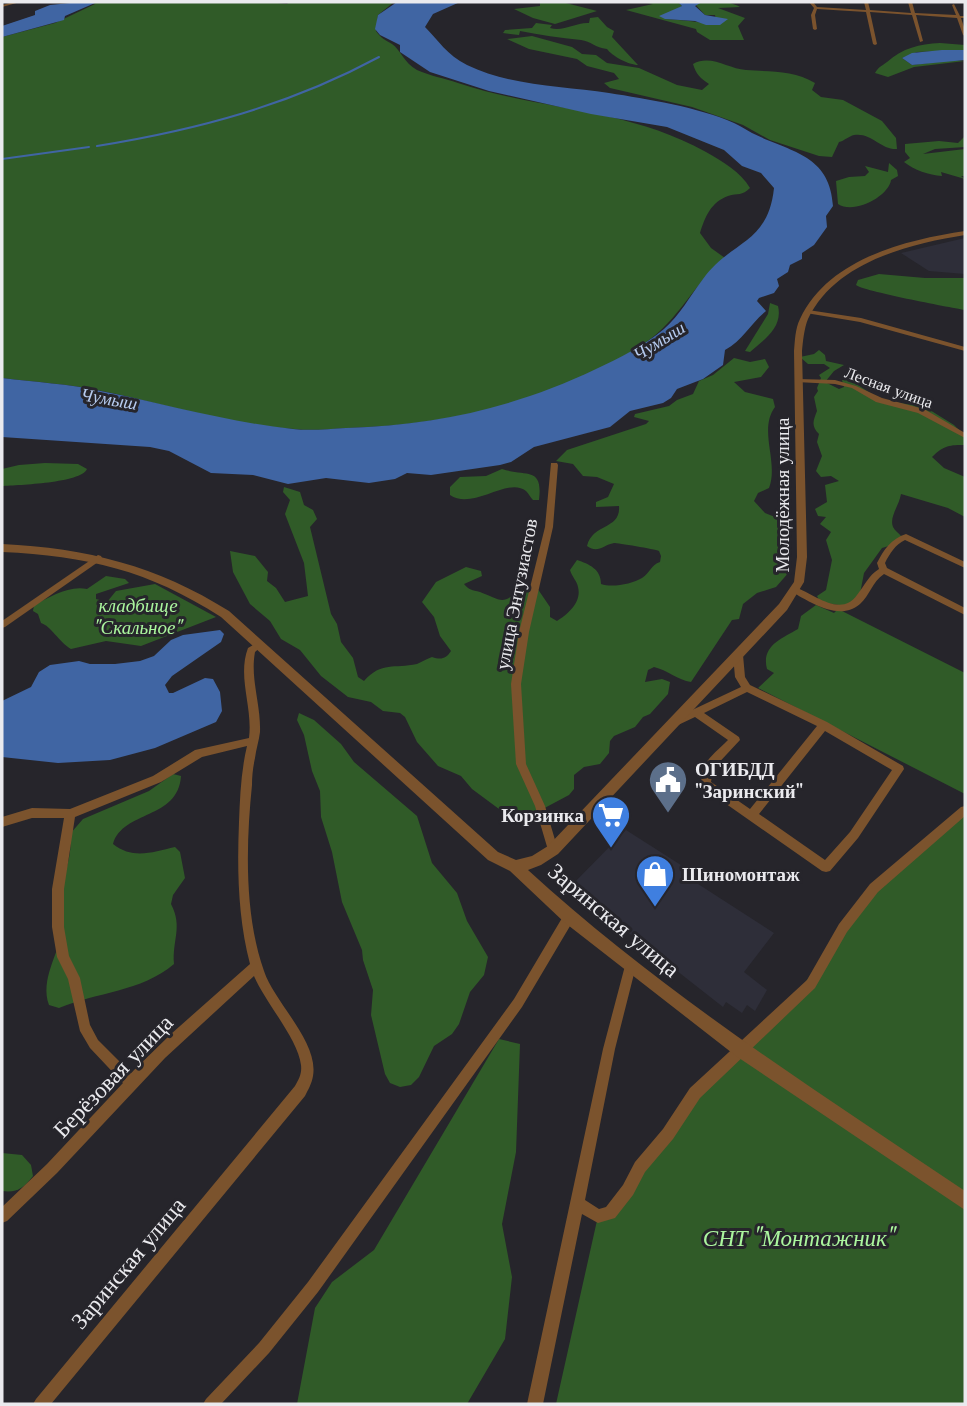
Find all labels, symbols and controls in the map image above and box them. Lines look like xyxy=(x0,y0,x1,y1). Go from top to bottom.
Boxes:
water label: Чумыш xyxy=(629,317,689,365)
street label: Лесная улица xyxy=(842,362,936,412)
water label: Чумыш xyxy=(79,383,139,415)
street label: Молодёжная улица xyxy=(771,417,794,573)
street label: улица Энтузиастов xyxy=(491,516,542,672)
park label: кладбище "Скальное" xyxy=(94,594,184,639)
place label: ОГИБДД "Заринский" xyxy=(695,758,803,803)
public building icon: ОГИБДД "Заринский" xyxy=(647,759,689,814)
supermarket icon: Корзинка xyxy=(590,794,632,849)
place label: Корзинка xyxy=(501,804,584,827)
shop icon: Шиномонтаж xyxy=(634,853,676,908)
street label: Заринская улица xyxy=(543,857,685,983)
place label: Шиномонтаж xyxy=(682,863,800,886)
street label: Берёзовая улица xyxy=(47,1009,179,1143)
street label: Заринская улица xyxy=(65,1192,191,1334)
park label: СНТ "Монтажник" xyxy=(703,1224,897,1252)

